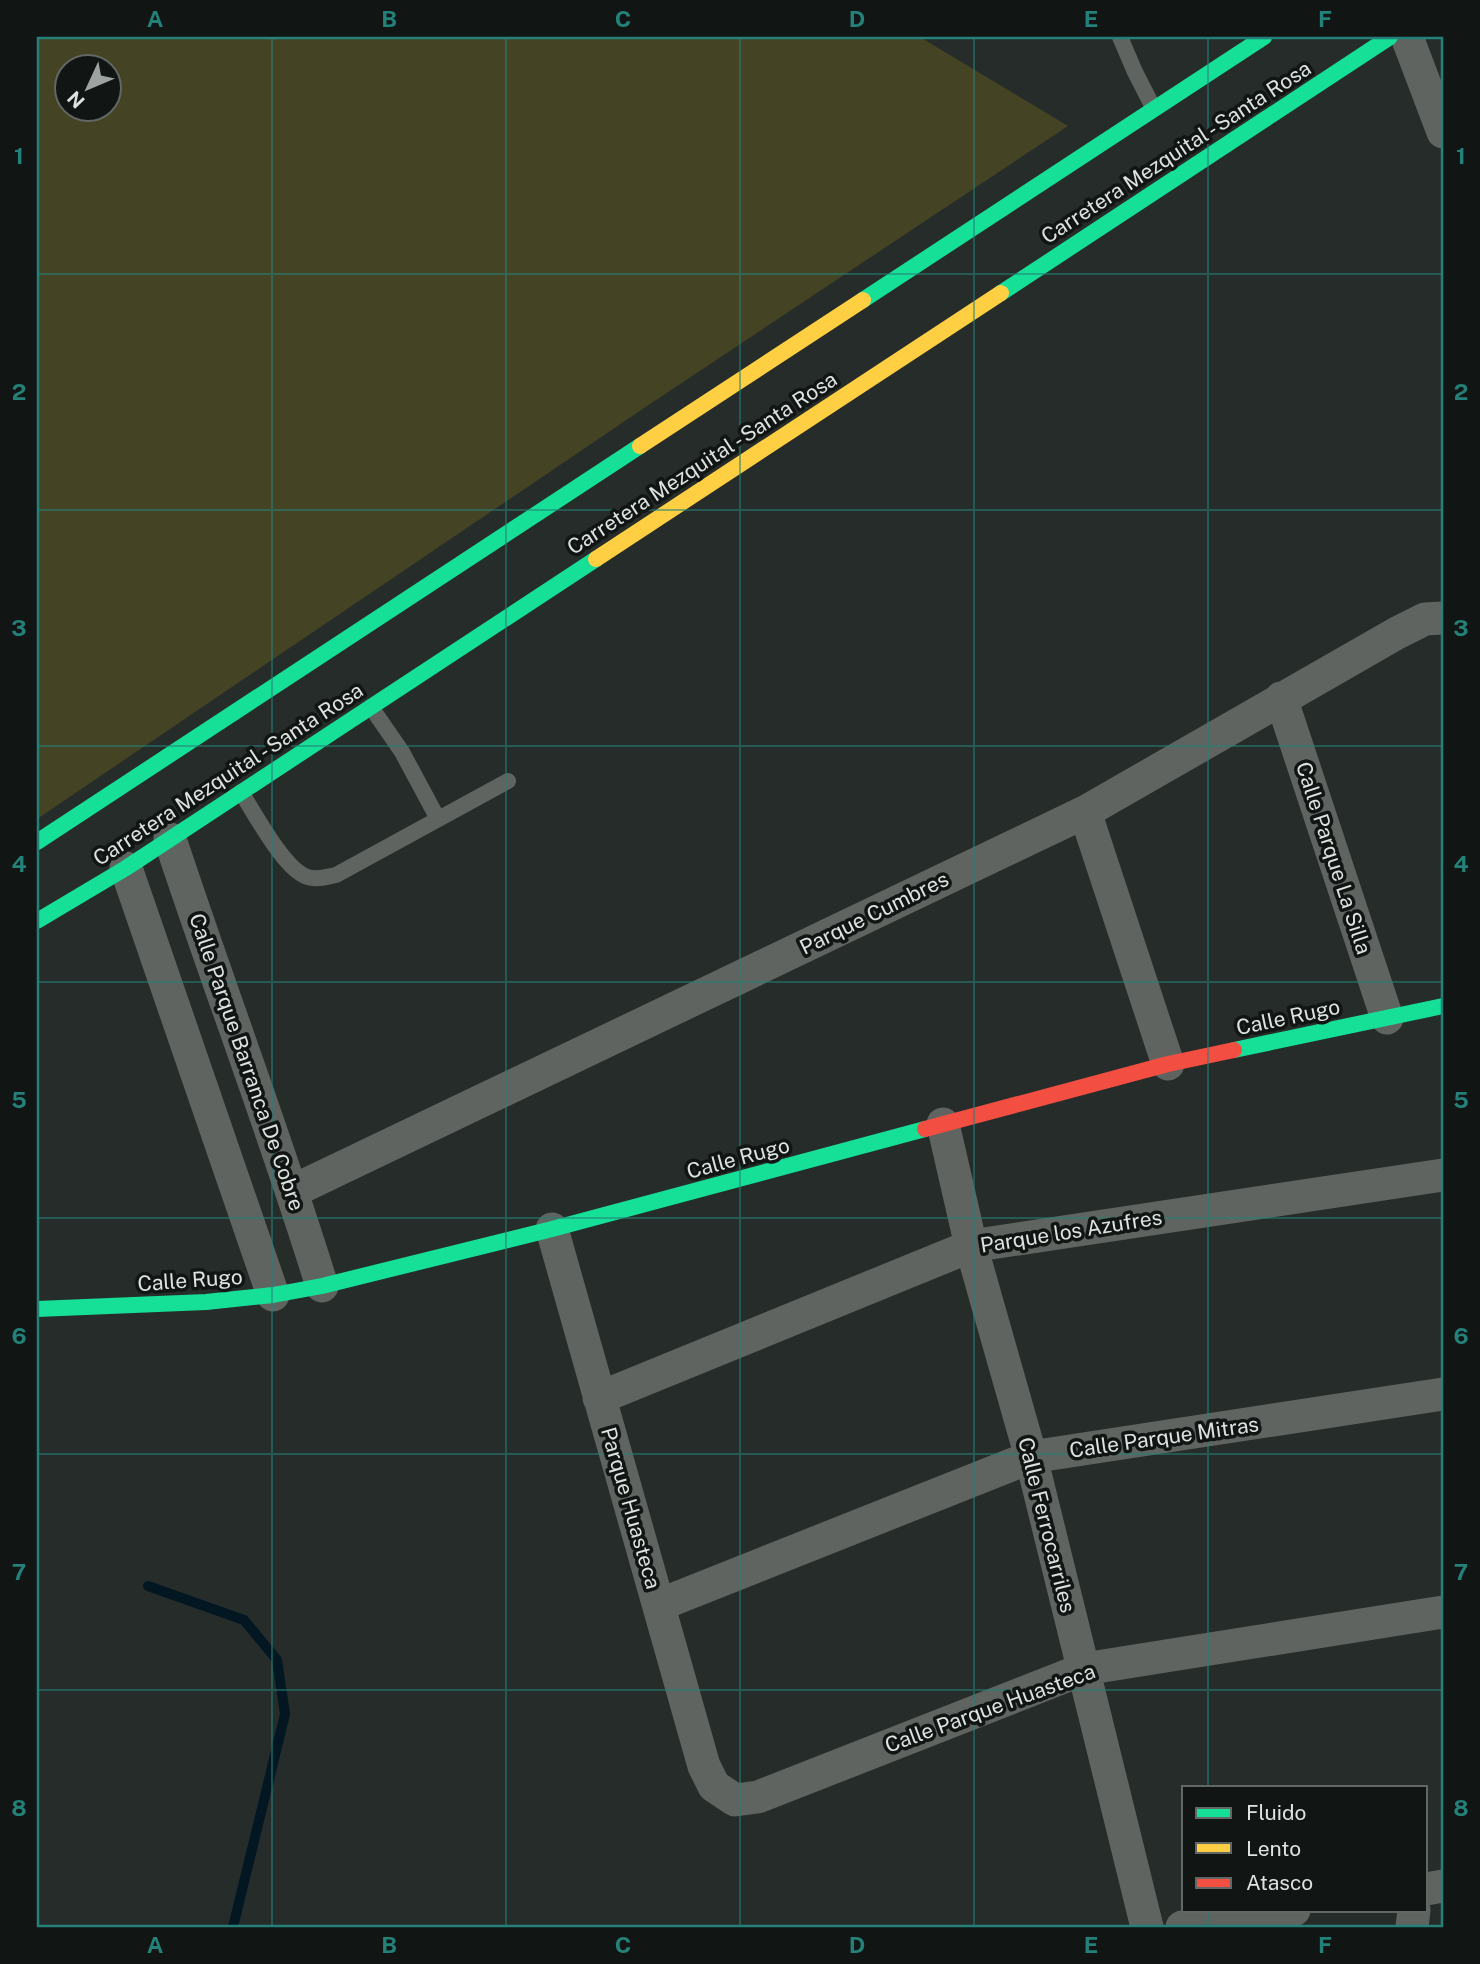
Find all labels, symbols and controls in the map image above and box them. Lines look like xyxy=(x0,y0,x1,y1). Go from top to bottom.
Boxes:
text: A xyxy=(147,5,164,32)
text: B xyxy=(381,5,397,32)
text: C xyxy=(615,5,631,32)
text: D xyxy=(849,5,865,32)
text: E xyxy=(1084,5,1098,32)
text: F xyxy=(1318,5,1332,32)
north arrow xyxy=(52,52,122,122)
street label: Carretera Mezquital - Santa Rosa xyxy=(1036,55,1316,249)
text: N xyxy=(63,87,89,113)
text: 1 xyxy=(14,142,24,169)
text: 1 xyxy=(1456,142,1466,169)
street label: Carretera Mezquital - Santa Rosa xyxy=(562,366,842,560)
text: 2 xyxy=(12,378,26,405)
text: 2 xyxy=(1454,378,1468,405)
text: 3 xyxy=(11,614,27,641)
text: 3 xyxy=(1453,614,1469,641)
street label: Carretera Mezquital - Santa Rosa xyxy=(88,677,368,871)
street label: Calle Parque La Silla xyxy=(1291,759,1377,957)
text: 4 xyxy=(11,850,27,877)
text: 4 xyxy=(1453,850,1469,877)
street label: Parque Cumbres xyxy=(796,866,952,960)
street label: Calle Parque Barranca De Cobre xyxy=(184,910,310,1214)
street label: Calle Rugo xyxy=(1234,994,1342,1040)
text: 5 xyxy=(11,1086,27,1113)
text: 5 xyxy=(1453,1086,1469,1113)
street label: Calle Rugo xyxy=(684,1132,792,1184)
street label: Parque los Azufres xyxy=(978,1204,1164,1258)
street label: Calle Rugo xyxy=(137,1264,243,1296)
text: 6 xyxy=(11,1322,27,1349)
text: 6 xyxy=(1453,1322,1469,1349)
street label: Calle Parque Mitras xyxy=(1068,1411,1260,1463)
street label: Parque Huasteca xyxy=(596,1424,666,1592)
street label: Calle Ferrocarriles xyxy=(1013,1435,1081,1615)
text: 7 xyxy=(12,1558,26,1585)
text: 7 xyxy=(1454,1558,1468,1585)
street label: Calle Parque Huasteca xyxy=(881,1658,1099,1758)
legend xyxy=(1182,1786,1428,1912)
text: 8 xyxy=(11,1794,27,1821)
text: 8 xyxy=(1453,1794,1469,1821)
text: Fluido xyxy=(1246,1800,1306,1825)
text: Lento xyxy=(1246,1836,1301,1861)
text: Atasco xyxy=(1246,1870,1313,1895)
text: A xyxy=(147,1931,164,1958)
text: B xyxy=(381,1931,397,1958)
text: C xyxy=(615,1931,631,1958)
text: D xyxy=(849,1931,865,1958)
text: E xyxy=(1084,1931,1098,1958)
text: F xyxy=(1318,1931,1332,1958)

